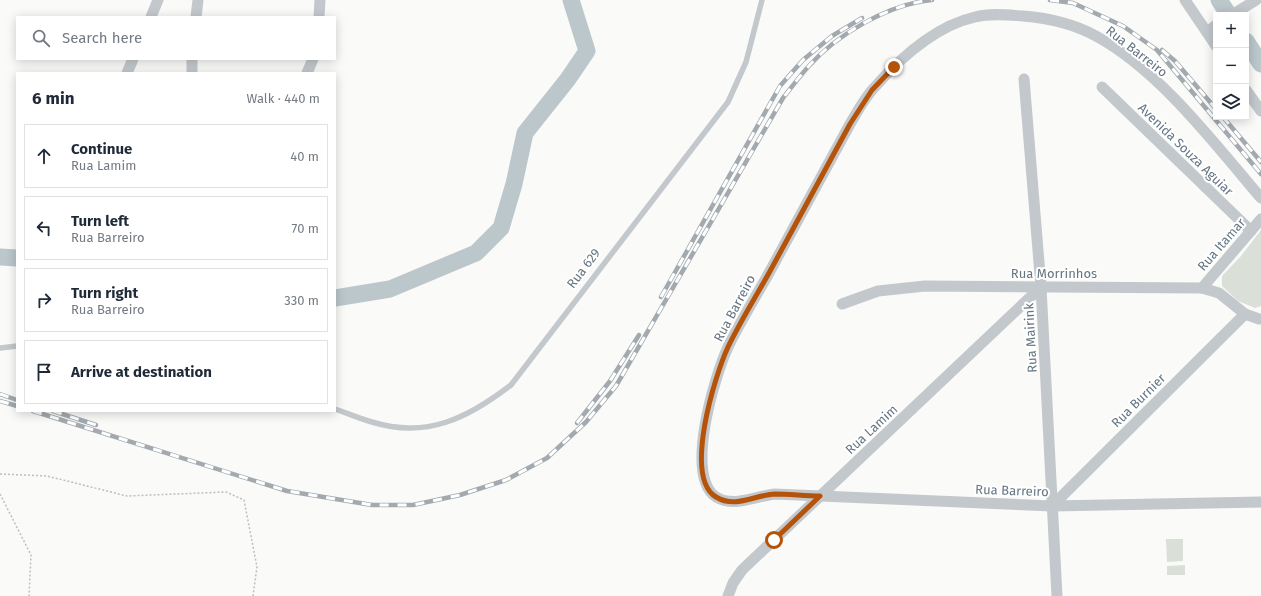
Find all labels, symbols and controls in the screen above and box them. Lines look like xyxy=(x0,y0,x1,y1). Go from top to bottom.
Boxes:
map controls xyxy=(1213,12,1249,120)
button: + xyxy=(1213,12,1249,48)
search box xyxy=(16,16,336,60)
street label: Rua Barreiro xyxy=(1103,23,1170,80)
icon: search xyxy=(30,27,52,49)
text: Search here xyxy=(62,29,142,47)
button: − xyxy=(1213,48,1249,84)
route end xyxy=(885,58,903,76)
button: layers xyxy=(1213,84,1249,120)
text: 6 min xyxy=(32,88,75,109)
text: Walk · 440 m xyxy=(247,91,320,106)
street label: Avenida Souza Aguiar xyxy=(1135,100,1236,199)
text: Continue xyxy=(71,140,132,158)
icon: ahead xyxy=(33,145,55,167)
text: 40 m xyxy=(290,149,319,164)
text: Rua Lamim xyxy=(71,158,136,173)
text: Turn left xyxy=(71,212,129,230)
street label: Rua Itamar xyxy=(1194,215,1248,274)
icon: left xyxy=(33,217,55,239)
text: 70 m xyxy=(292,221,319,236)
text: Rua Barreiro xyxy=(71,230,145,245)
street label: Rua 629 xyxy=(564,245,603,291)
street label: Rua Morrinhos xyxy=(1011,266,1097,281)
street label: Rua Barreiro xyxy=(711,272,758,344)
text: Turn right xyxy=(71,284,138,302)
icon: right xyxy=(33,289,55,311)
text: 330 m xyxy=(284,293,319,308)
text: Rua Barreiro xyxy=(71,302,145,317)
street label: Rua Mairink xyxy=(1021,302,1040,373)
icon: arrive xyxy=(33,361,55,383)
text: Arrive at destination xyxy=(71,363,212,381)
street label: Rua Burnier xyxy=(1108,370,1168,430)
street label: Rua Lamim xyxy=(842,402,900,457)
street label: Rua Barreiro xyxy=(975,482,1049,499)
route start xyxy=(765,531,783,549)

